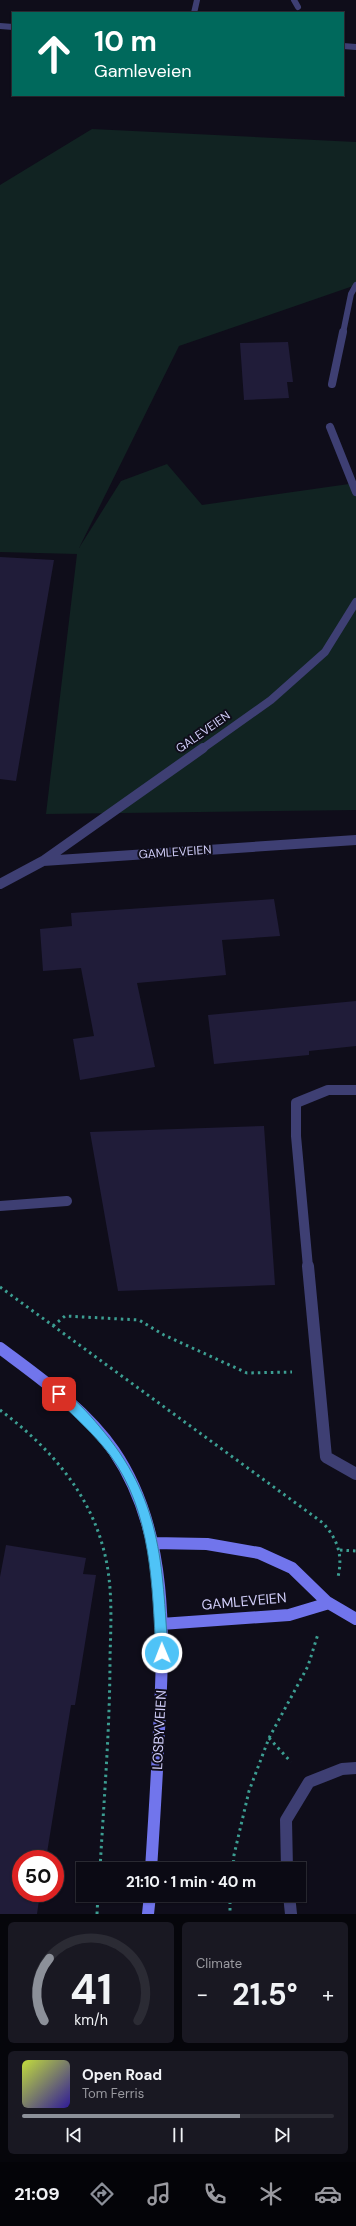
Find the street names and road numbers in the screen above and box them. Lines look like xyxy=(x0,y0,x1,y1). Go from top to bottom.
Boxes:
street label: GALEVEIEN xyxy=(173,707,233,757)
street label: GAMLEVEIEN xyxy=(138,841,212,863)
street label: GAMLEVEIEN xyxy=(201,1588,287,1614)
street label: LOSBYVEIEN xyxy=(148,1690,170,1770)

